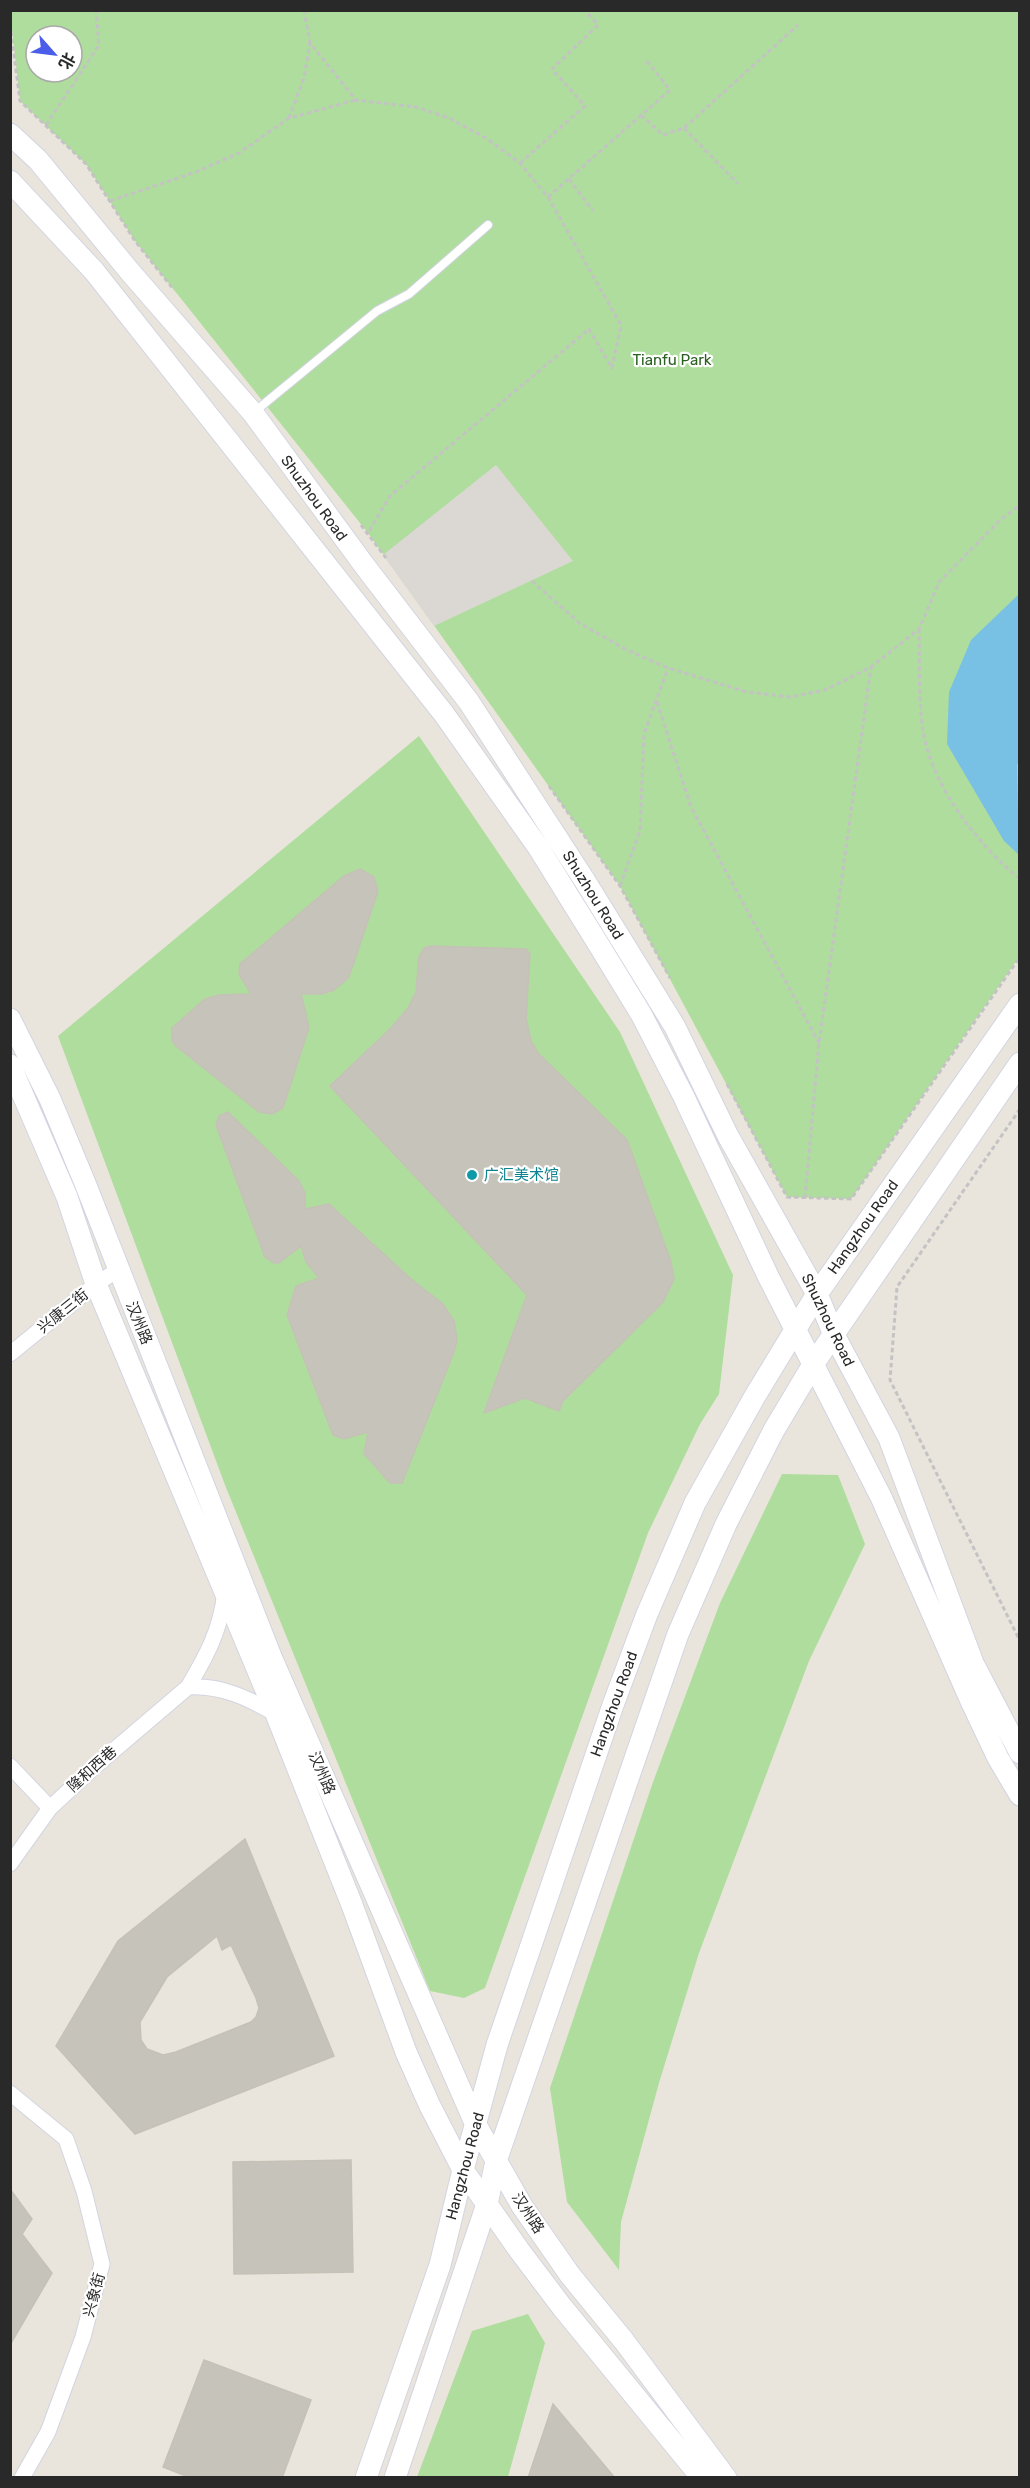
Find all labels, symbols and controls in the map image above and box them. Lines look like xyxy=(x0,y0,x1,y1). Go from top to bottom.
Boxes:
north arrow xyxy=(24,24,84,84)
text: 北 xyxy=(55,49,79,72)
park label: Tianfu Park xyxy=(632,351,712,369)
street label: Shuzhou Road xyxy=(277,452,351,544)
street label: Shuzhou Road xyxy=(559,847,627,943)
place label: 广汇美术馆 xyxy=(484,1166,559,1184)
marker: 广汇美术馆 xyxy=(465,1168,479,1182)
street label: Hangzhou Road xyxy=(824,1177,902,1277)
street label: Shuzhou Road xyxy=(798,1271,858,1369)
street label: 兴康三街 xyxy=(34,1285,92,1337)
street label: 汉州路 xyxy=(122,1299,156,1347)
street label: Hangzhou Road xyxy=(587,1649,641,1759)
street label: 隆和西巷 xyxy=(64,1742,120,1796)
street label: 汉州路 xyxy=(305,1749,339,1797)
street label: Hangzhou Road xyxy=(442,2110,488,2222)
street label: 汉州路 xyxy=(508,2189,548,2237)
street label: 兴象街 xyxy=(79,2271,109,2319)

